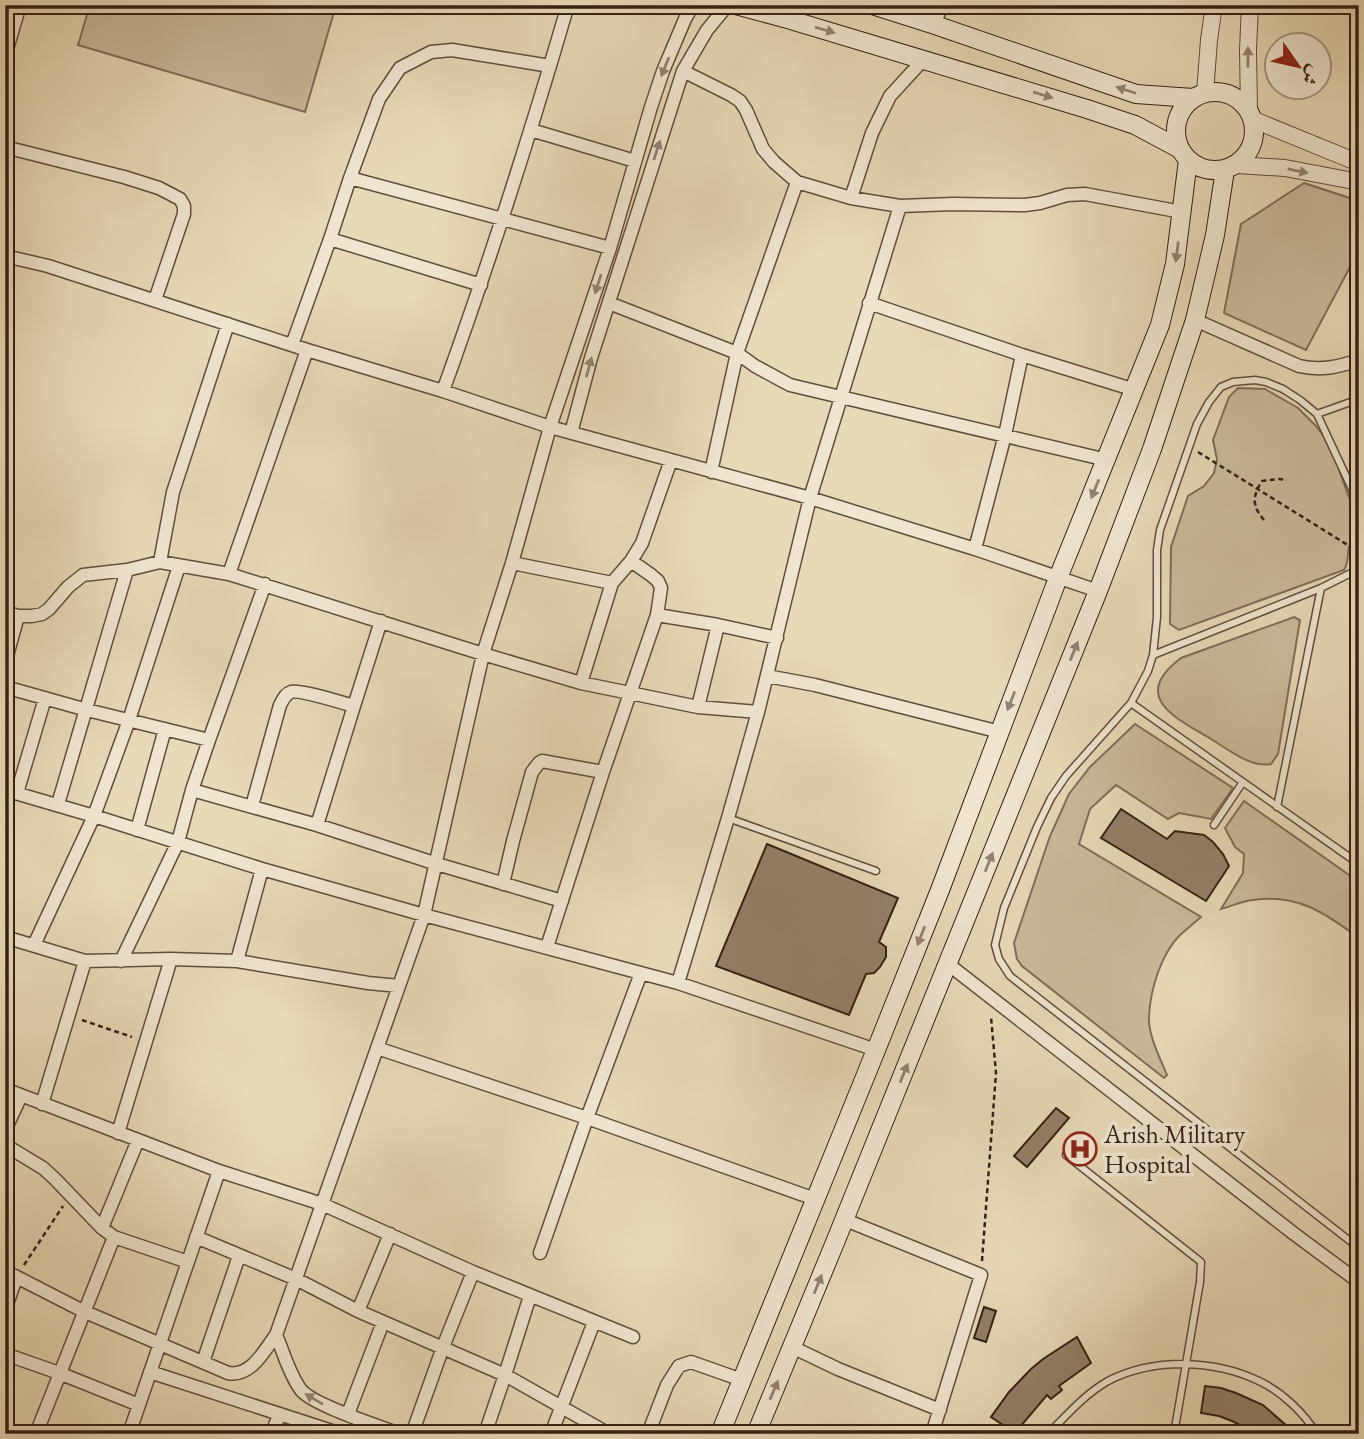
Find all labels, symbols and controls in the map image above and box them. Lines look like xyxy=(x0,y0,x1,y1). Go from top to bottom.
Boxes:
one-way arrow xyxy=(815,26,836,36)
north arrow xyxy=(1262,32,1332,102)
one-way arrow xyxy=(1242,46,1254,68)
one-way arrow xyxy=(660,57,671,78)
text: ش xyxy=(1296,60,1327,90)
one-way arrow xyxy=(1115,85,1136,95)
one-way arrow xyxy=(1033,91,1054,101)
one-way arrow xyxy=(652,139,663,160)
one-way arrow xyxy=(1287,165,1309,176)
one-way arrow xyxy=(1171,241,1182,263)
one-way arrow xyxy=(592,274,603,295)
one-way arrow xyxy=(584,356,594,377)
one-way arrow xyxy=(1089,479,1100,500)
one-way arrow xyxy=(1069,640,1080,661)
one-way arrow xyxy=(1006,691,1017,712)
one-way arrow xyxy=(983,852,995,872)
one-way arrow xyxy=(916,926,927,947)
one-way arrow xyxy=(898,1062,909,1083)
place label: Arish Military Hospital xyxy=(1103,1117,1246,1181)
hospital icon: Arish Military Hospital xyxy=(1061,1130,1099,1168)
one-way arrow xyxy=(813,1273,824,1294)
one-way arrow xyxy=(768,1380,779,1401)
one-way arrow xyxy=(305,1393,324,1405)

